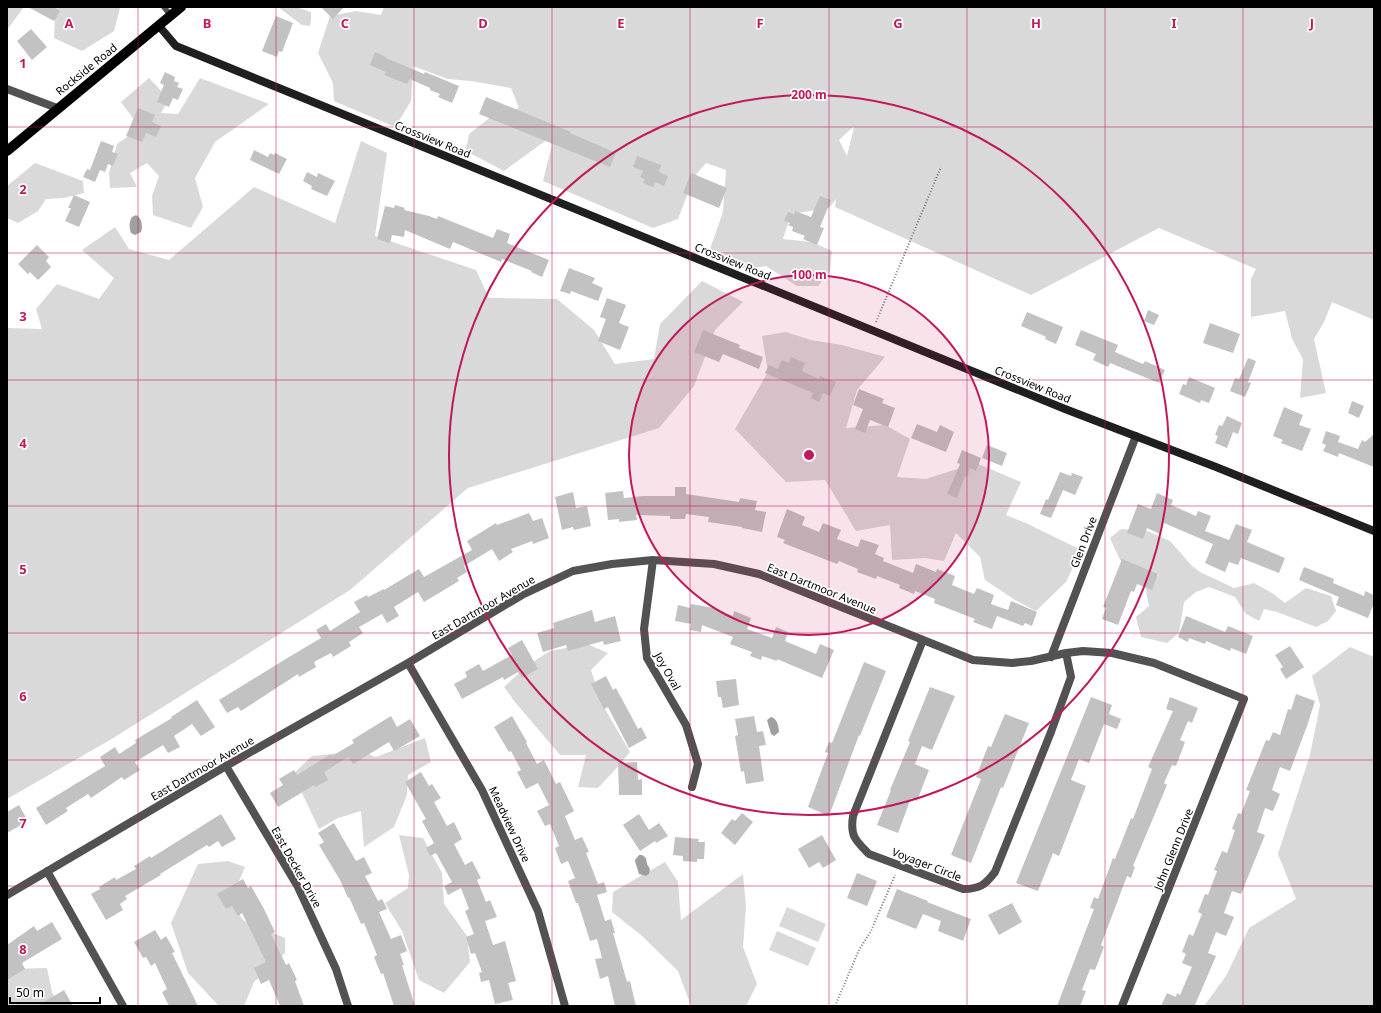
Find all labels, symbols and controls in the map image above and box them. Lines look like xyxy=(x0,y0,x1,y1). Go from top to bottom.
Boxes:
text: A xyxy=(65,14,74,32)
text: B xyxy=(203,14,211,32)
text: C xyxy=(341,14,349,32)
text: D xyxy=(478,14,488,32)
text: E xyxy=(617,14,625,32)
text: F xyxy=(756,14,764,32)
text: G xyxy=(893,14,903,32)
text: H xyxy=(1031,14,1041,32)
text: I xyxy=(1171,14,1177,32)
text: J xyxy=(1309,14,1314,32)
street label: Rockside Road xyxy=(52,40,120,98)
text: 1 xyxy=(19,54,27,72)
text: 200 m xyxy=(791,86,827,103)
street label: Crossview Road xyxy=(393,117,473,161)
text: 2 xyxy=(19,180,27,198)
street label: Crossview Road xyxy=(693,239,773,283)
text: 100 m xyxy=(791,266,827,283)
text: 3 xyxy=(19,307,27,325)
street label: Crossview Road xyxy=(993,362,1073,406)
text: 4 xyxy=(19,434,27,452)
centre of rings xyxy=(802,448,816,462)
street label: Glen Drive xyxy=(1066,514,1100,570)
street label: East Dartmoor Avenue xyxy=(765,559,879,617)
text: 5 xyxy=(19,560,27,578)
street label: East Dartmoor Avenue xyxy=(429,571,537,643)
street label: Joy Oval xyxy=(651,649,685,693)
text: 6 xyxy=(19,687,27,705)
street label: East Dartmoor Avenue xyxy=(148,732,256,804)
street label: Meadview Drive xyxy=(486,784,534,864)
street label: John Glenn Drive xyxy=(1149,806,1196,893)
text: 7 xyxy=(19,814,27,832)
street label: East Decker Drive xyxy=(268,824,326,910)
street label: Voyager Circle xyxy=(890,844,964,884)
text: 8 xyxy=(19,940,27,958)
scale bar xyxy=(10,979,100,1005)
text: 50 m xyxy=(16,984,44,1001)

